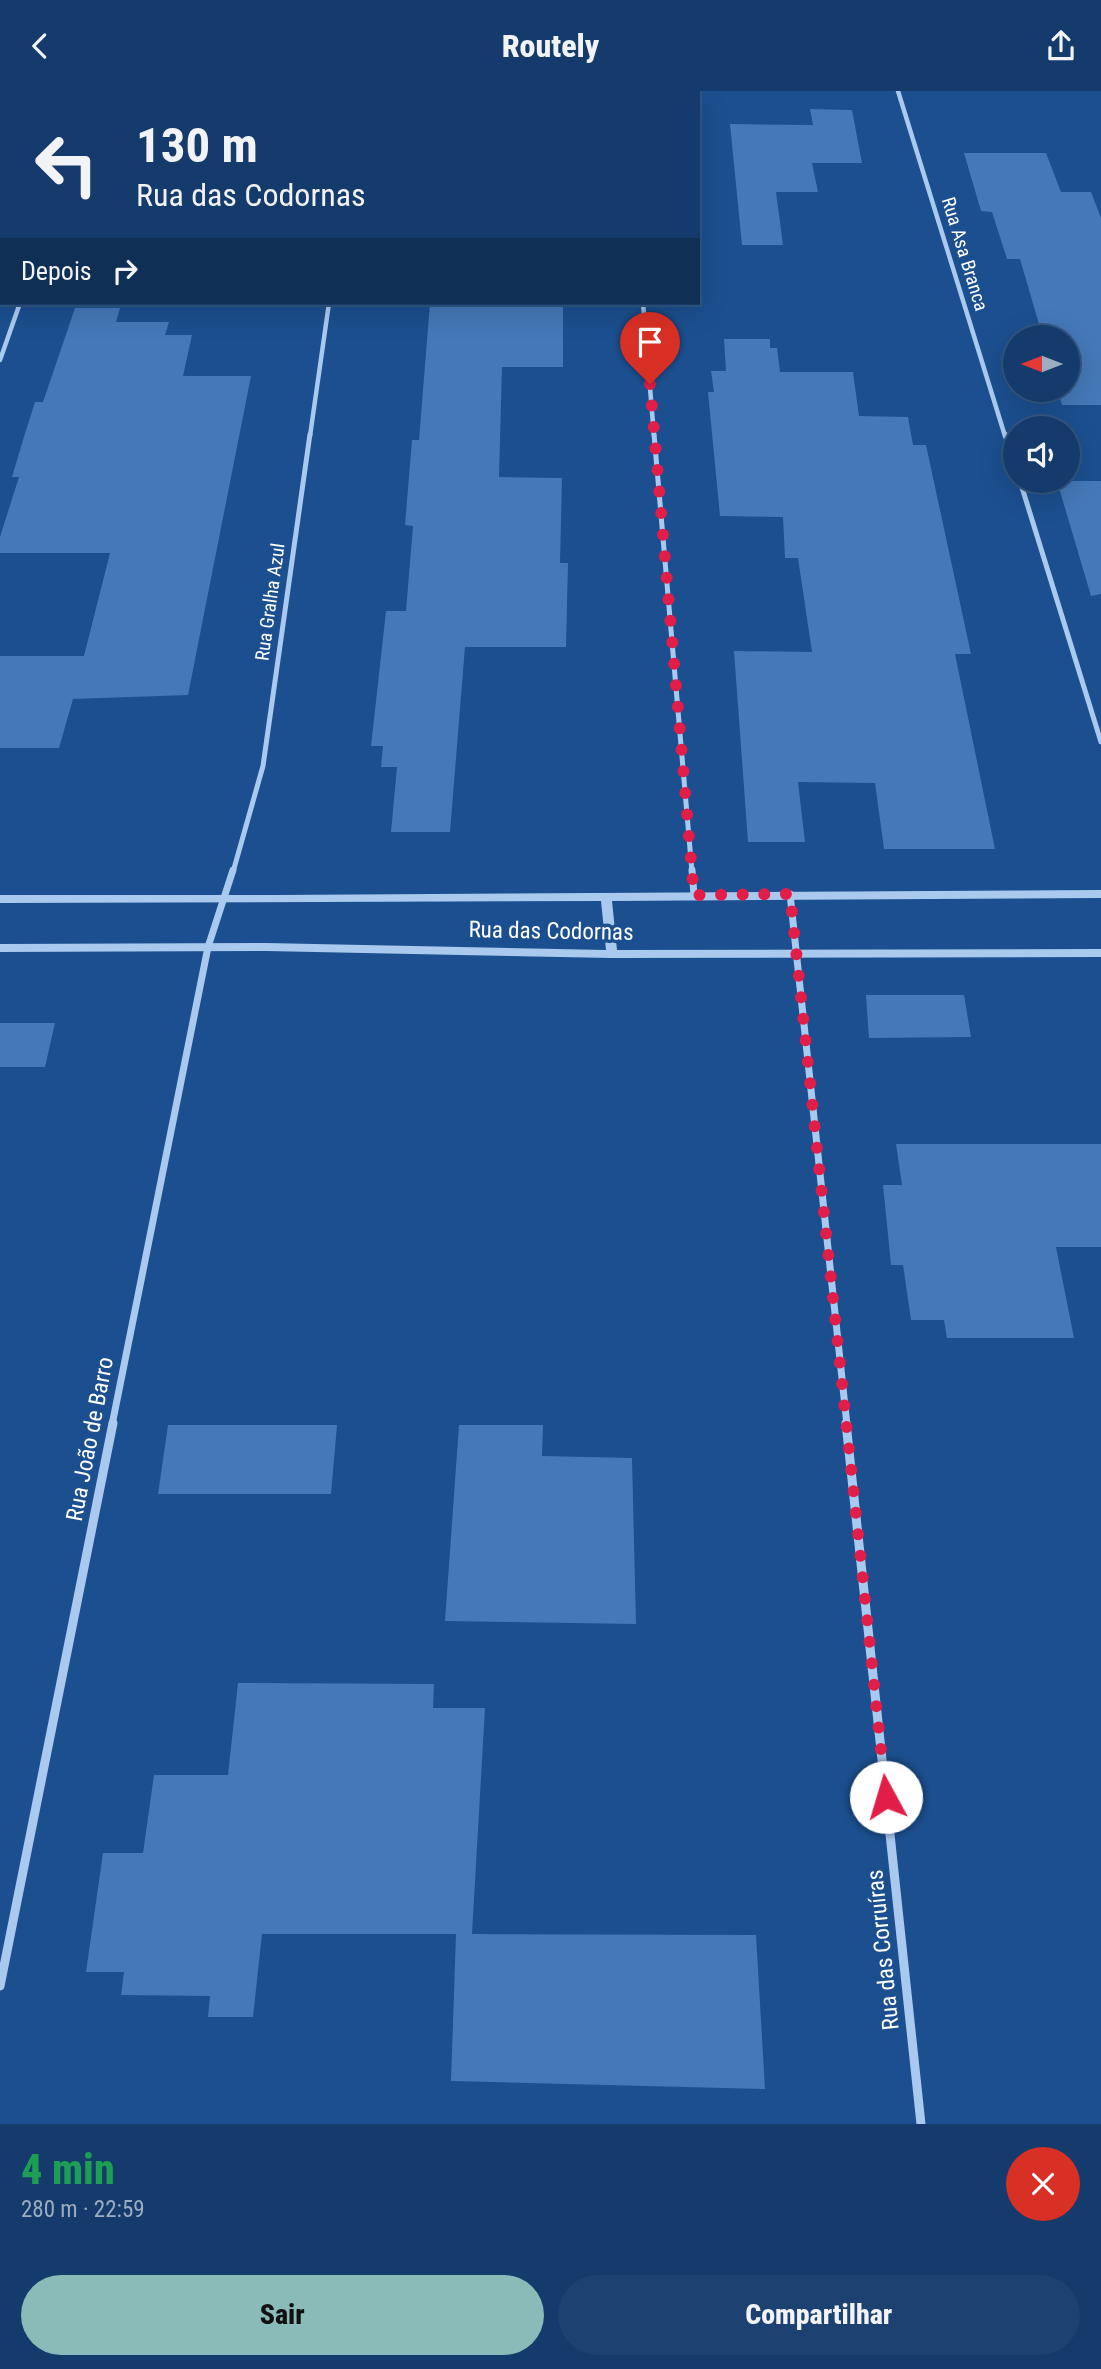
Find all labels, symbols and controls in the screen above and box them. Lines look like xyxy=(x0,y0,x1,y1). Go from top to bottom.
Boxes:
icon: back xyxy=(21,27,59,65)
text: Routely xyxy=(502,27,599,65)
icon: share xyxy=(1042,27,1080,65)
text: 130 m xyxy=(136,117,258,174)
icon: left xyxy=(21,119,112,210)
text: Rua das Codornas xyxy=(136,176,366,214)
street label: Rua Asa Branca xyxy=(937,194,993,314)
icon: right xyxy=(106,252,144,290)
text: Depois xyxy=(21,256,92,286)
pin xyxy=(620,312,680,384)
icon: arrive xyxy=(631,323,669,361)
north arrow xyxy=(1003,325,1080,403)
map controls xyxy=(1003,325,1080,493)
button: sound xyxy=(1003,416,1080,493)
street label: Rua Gralha Azul xyxy=(250,542,290,662)
street label: Rua das Codornas xyxy=(468,916,634,946)
street label: Rua João de Barro xyxy=(61,1355,119,1523)
position arrow xyxy=(849,1760,923,1834)
street label: Rua das Corruíras xyxy=(861,1869,905,2031)
text: 4 min xyxy=(21,2145,115,2194)
button: close xyxy=(1006,2147,1080,2221)
text: 280 m · 22:59 xyxy=(21,2196,145,2223)
button: Sair xyxy=(21,2275,544,2355)
button: Compartilhar xyxy=(558,2275,1080,2355)

